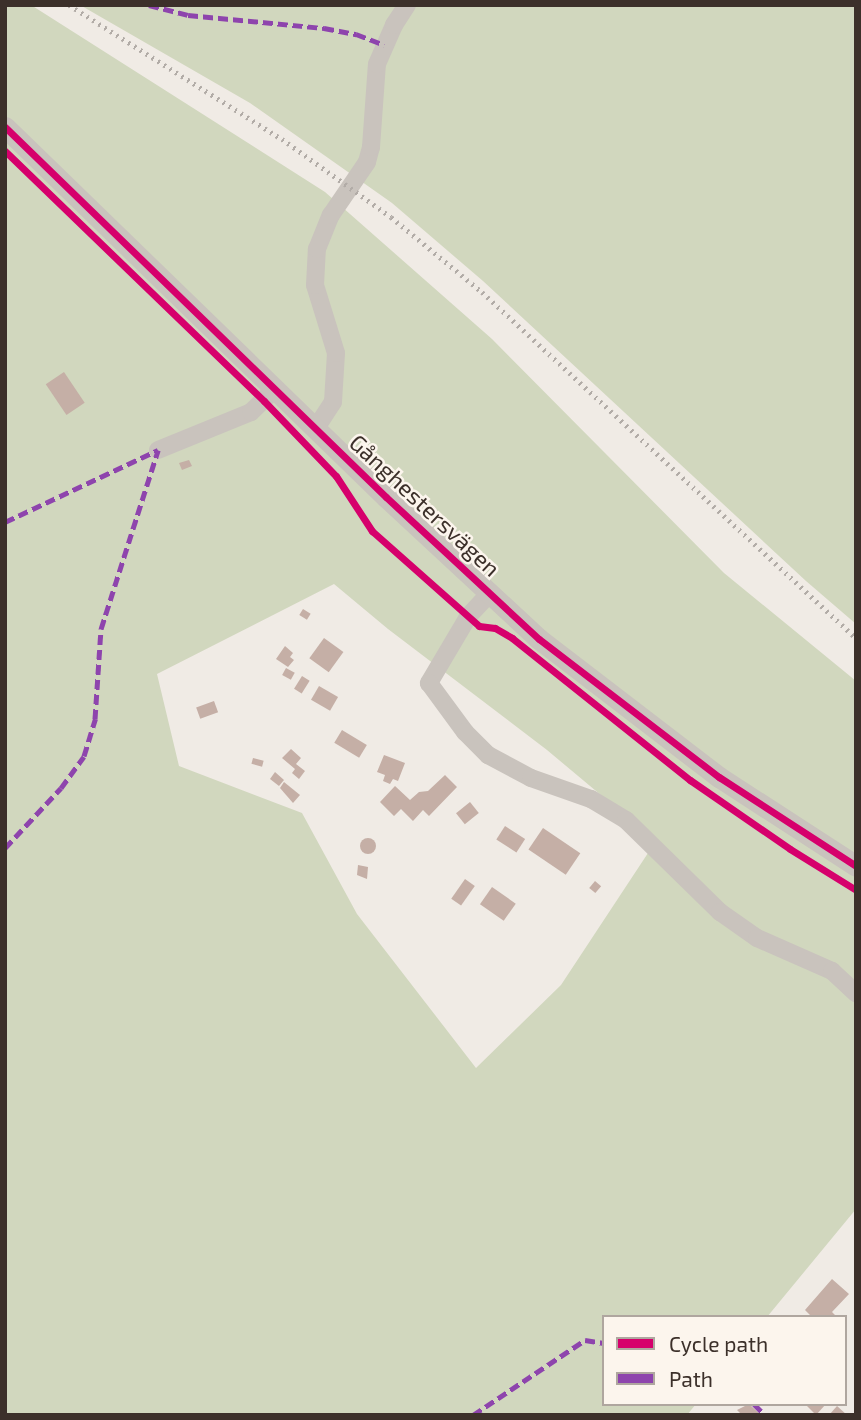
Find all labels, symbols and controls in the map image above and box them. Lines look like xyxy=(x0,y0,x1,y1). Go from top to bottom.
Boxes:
street label: Gånghestersvägen xyxy=(344,428,506,582)
legend xyxy=(602,1315,847,1406)
text: Cycle path xyxy=(669,1331,768,1356)
text: Path xyxy=(669,1366,713,1391)

